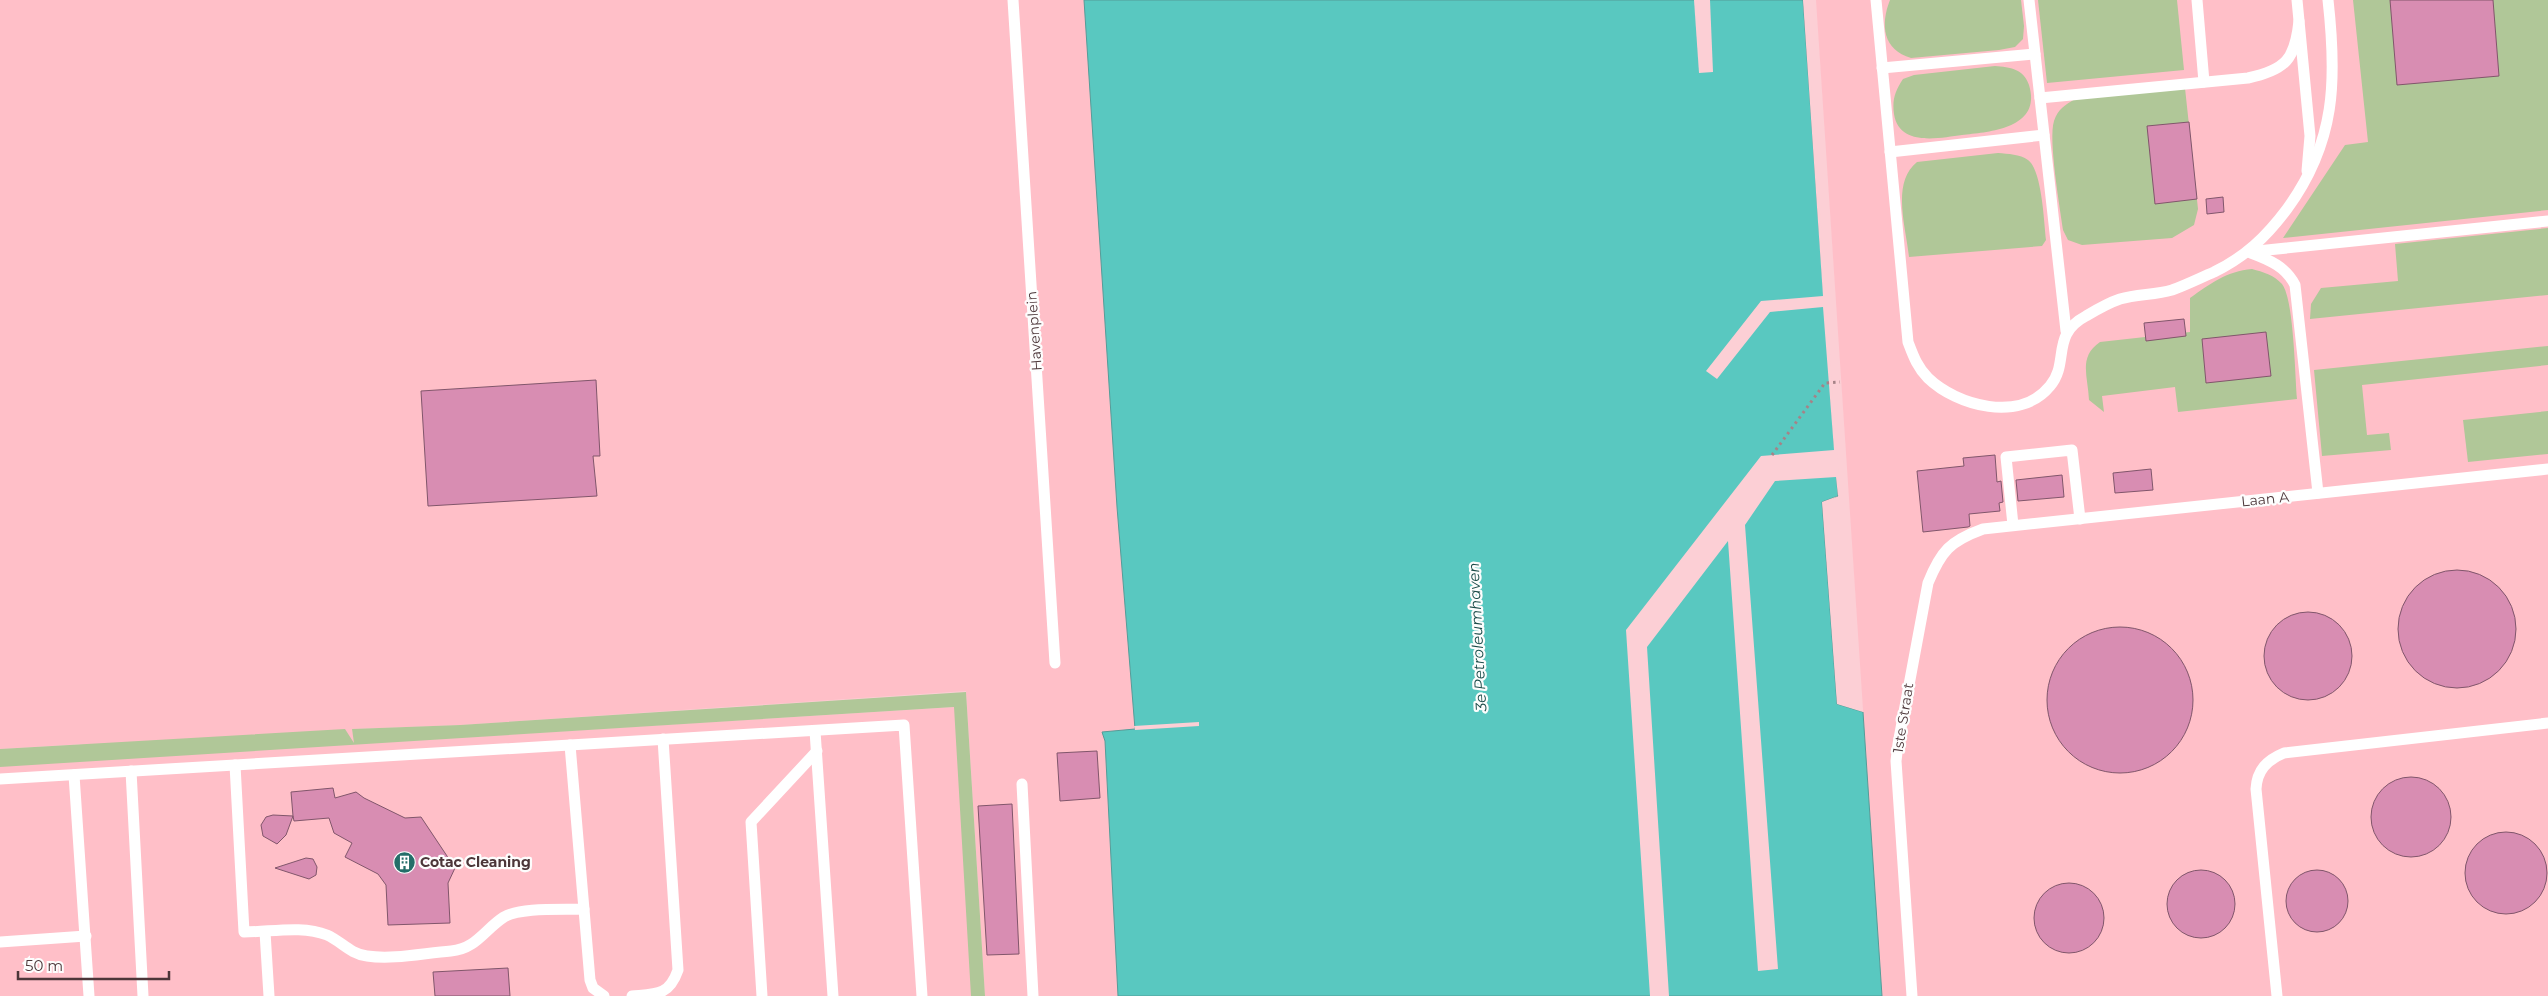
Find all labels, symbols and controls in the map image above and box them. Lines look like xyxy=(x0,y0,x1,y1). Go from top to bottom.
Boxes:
street label: Havenplein xyxy=(1022,291,1046,371)
street label: Laan A xyxy=(2240,487,2291,510)
water label: 3e Petroleumhaven xyxy=(1464,562,1490,713)
street label: 1ste Straat xyxy=(1889,681,1917,754)
building icon: Cotac Cleaning xyxy=(392,850,416,874)
place label: Cotac Cleaning xyxy=(420,853,531,871)
scale bar xyxy=(18,948,169,980)
text: 50 m xyxy=(25,956,63,975)

